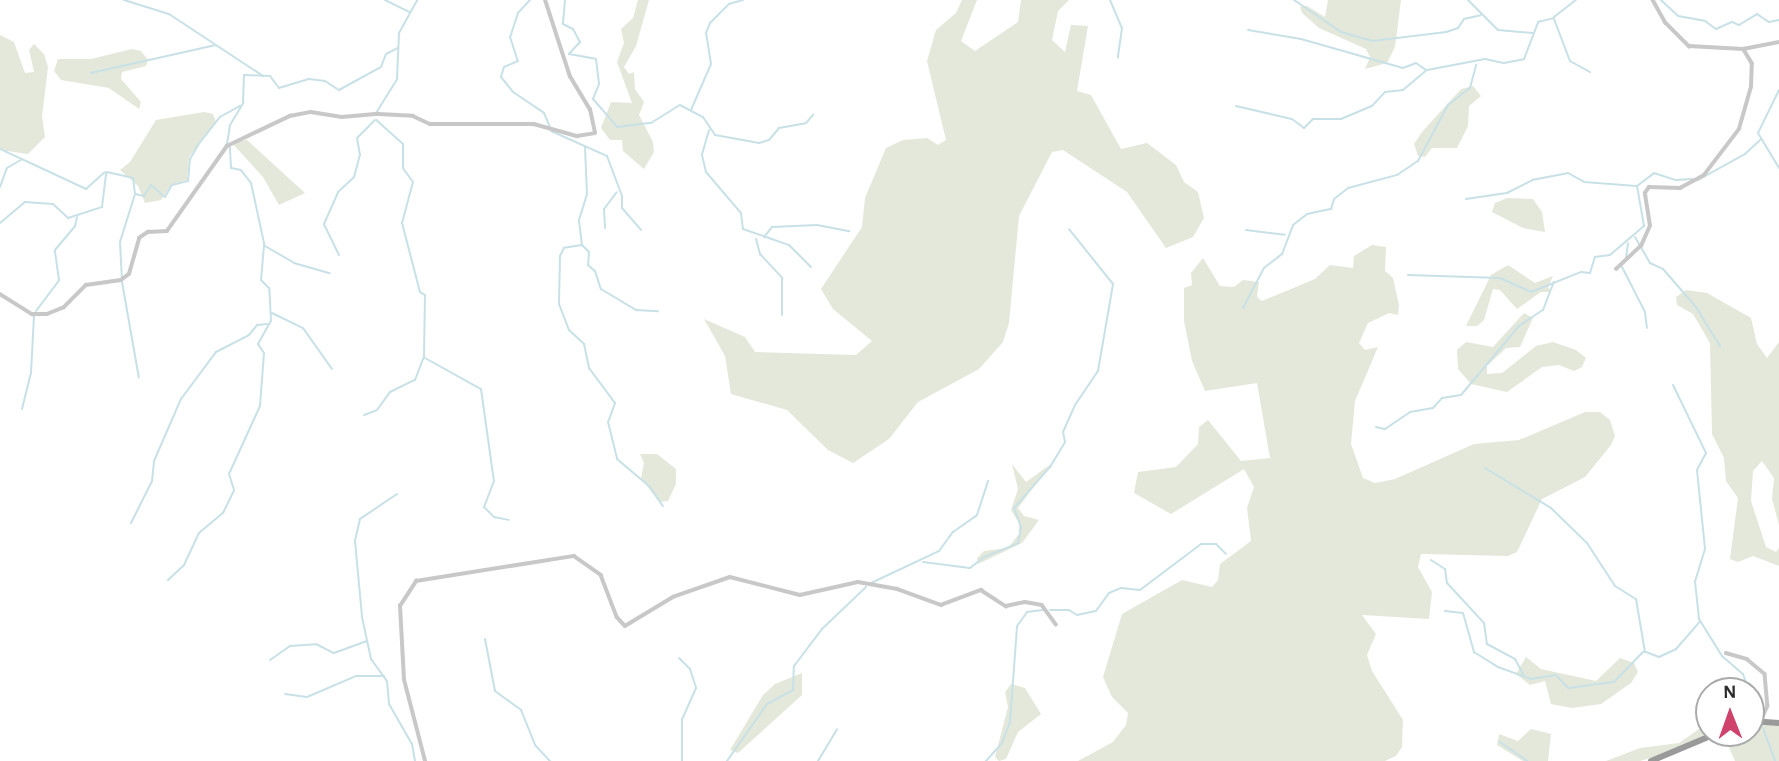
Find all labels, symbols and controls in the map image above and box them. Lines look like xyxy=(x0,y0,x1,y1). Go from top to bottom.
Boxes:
north arrow xyxy=(1695,677,1765,747)
text: N xyxy=(1723,683,1736,702)

